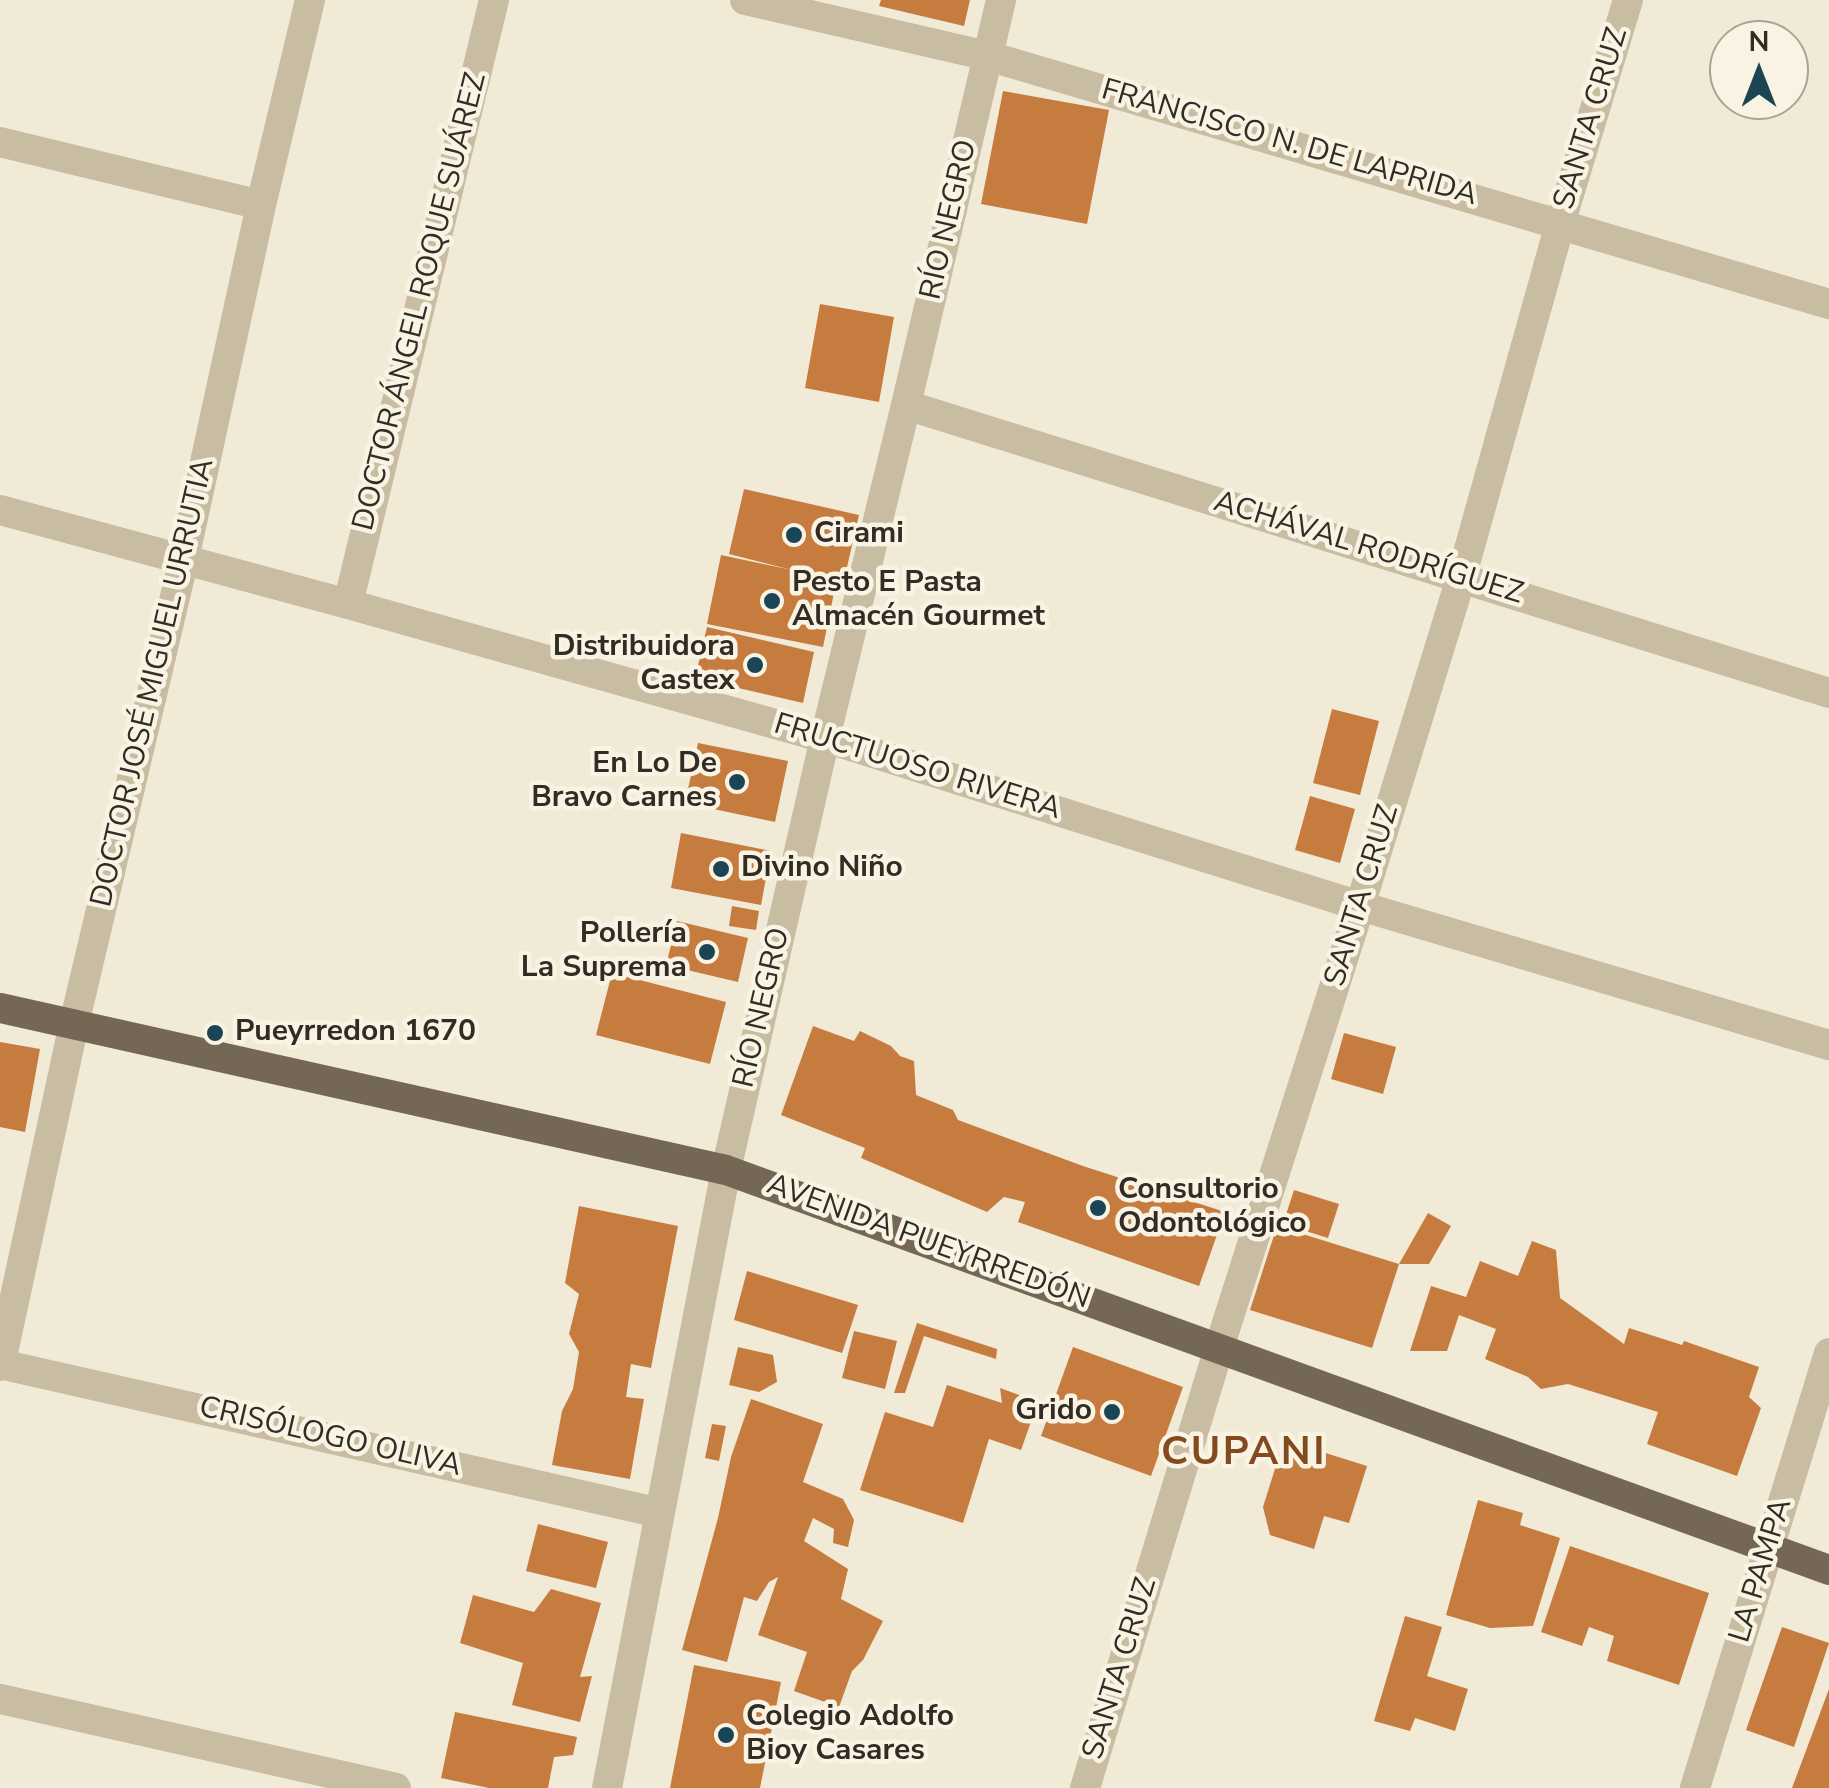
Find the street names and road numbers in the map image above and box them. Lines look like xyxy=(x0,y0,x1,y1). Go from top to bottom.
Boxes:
street label: SANTA CRUZ xyxy=(1547,24,1637,214)
street label: DOCTOR ÁNGEL ROQUE SUÁREZ xyxy=(347,70,495,534)
street label: FRANCISCO N. DE LAPRIDA xyxy=(1097,73,1481,215)
street label: RÍO NEGRO xyxy=(914,137,986,303)
street label: DOCTOR JOSÉ MIGUEL URRUTIA xyxy=(85,455,223,911)
street label: ACHÁVAL RODRÍGUEZ xyxy=(1209,485,1527,613)
street label: FRUCTUOSO RIVERA xyxy=(769,707,1065,829)
street label: SANTA CRUZ xyxy=(1318,801,1408,991)
street label: RÍO NEGRO xyxy=(727,925,799,1091)
street label: AVENIDA PUEYRREDÓN xyxy=(761,1168,1095,1318)
street label: CRISÓLOGO OLIVA xyxy=(195,1390,465,1486)
street label: LA PAMPA xyxy=(1723,1495,1801,1647)
street label: SANTA CRUZ xyxy=(1076,1574,1166,1764)

